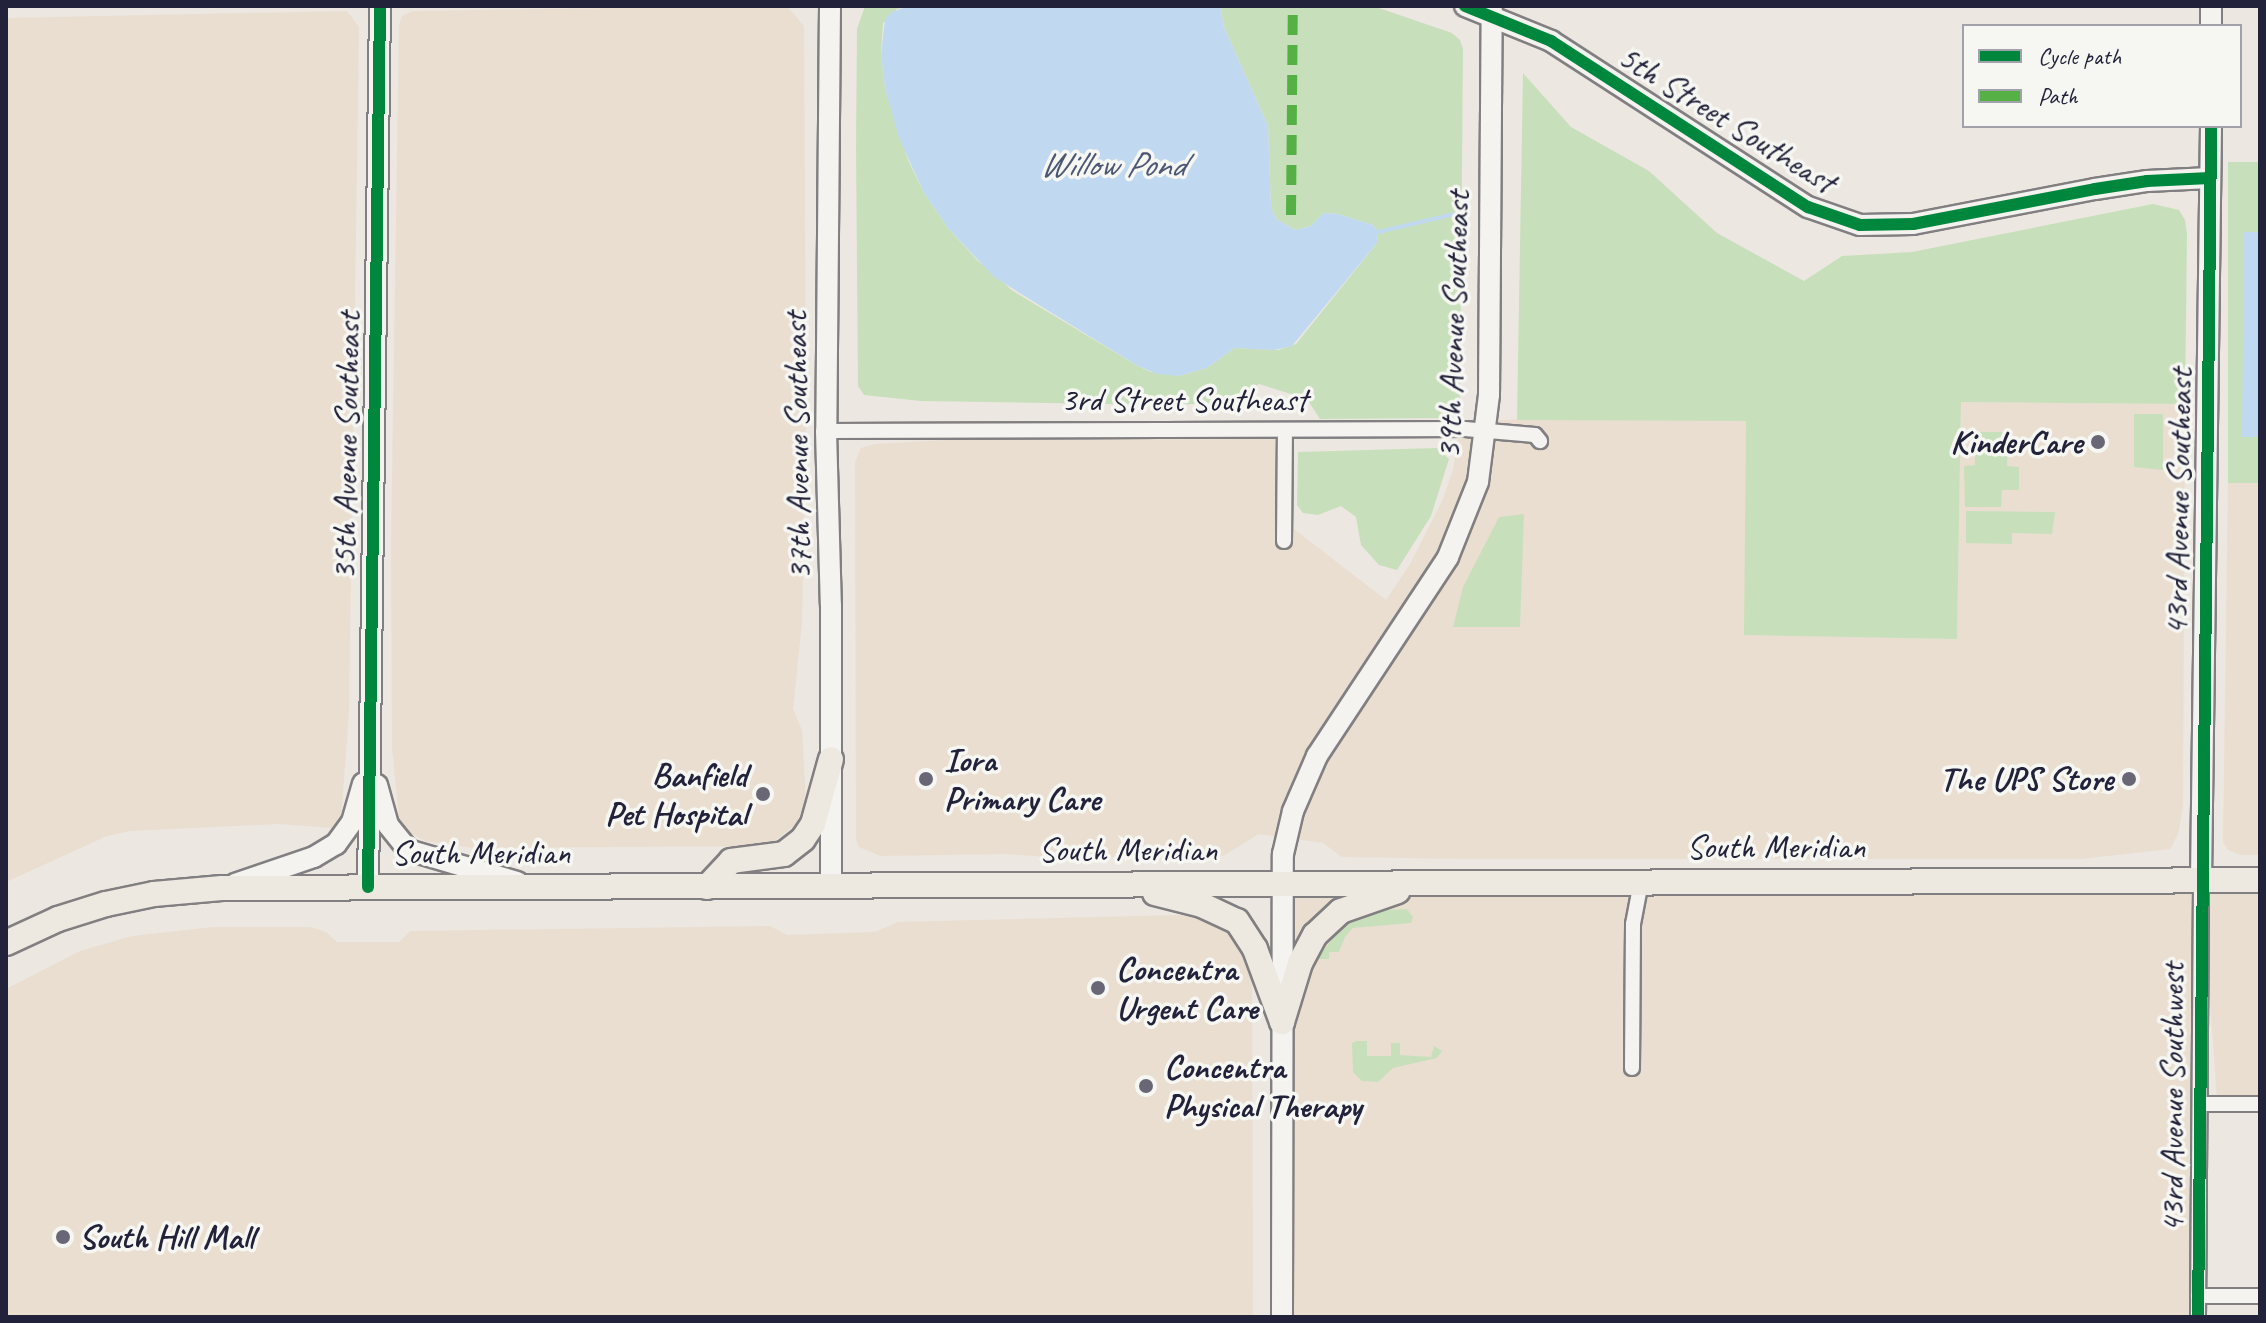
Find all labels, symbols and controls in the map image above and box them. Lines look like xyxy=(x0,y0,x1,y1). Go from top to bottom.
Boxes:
legend xyxy=(1962,24,2242,128)
street label: 5th Street Southeast xyxy=(1611,36,1843,202)
text: Cycle path xyxy=(2038,41,2121,71)
text: Path xyxy=(2038,81,2078,111)
water label: Willow Pond xyxy=(1040,143,1184,187)
street label: 39th Avenue Southeast xyxy=(1428,190,1478,460)
street label: 35th Avenue Southeast xyxy=(323,312,369,580)
street label: 37th Avenue Southeast xyxy=(774,312,820,580)
street label: 43rd Avenue Southeast xyxy=(2155,368,2201,636)
street label: 3rd Street Southeast xyxy=(1060,380,1308,420)
place label: KinderCare xyxy=(1950,422,2082,462)
marker: KinderCare xyxy=(2089,433,2107,451)
place label: Iora Primary Care xyxy=(944,739,1101,818)
place label: Banfield Pet Hospital xyxy=(606,754,747,834)
place label: The UPS Store xyxy=(1940,759,2113,799)
marker: Iora Primary Care xyxy=(915,768,937,790)
marker: The UPS Store xyxy=(2120,770,2138,788)
marker: Banfield Pet Hospital xyxy=(754,785,772,803)
street label: South Meridian xyxy=(1686,827,1866,867)
street label: South Meridian xyxy=(1038,830,1218,870)
street label: South Meridian xyxy=(391,833,571,873)
place label: Concentra Urgent Care xyxy=(1116,948,1259,1028)
street label: 43rd Avenue Southwest xyxy=(2152,963,2192,1233)
marker: Concentra Urgent Care xyxy=(1087,977,1109,999)
place label: Concentra Physical Therapy xyxy=(1164,1046,1361,1126)
marker: Concentra Physical Therapy xyxy=(1135,1075,1157,1097)
place label: South Hill Mall xyxy=(79,1217,255,1257)
marker: South Hill Mall xyxy=(54,1228,72,1246)

